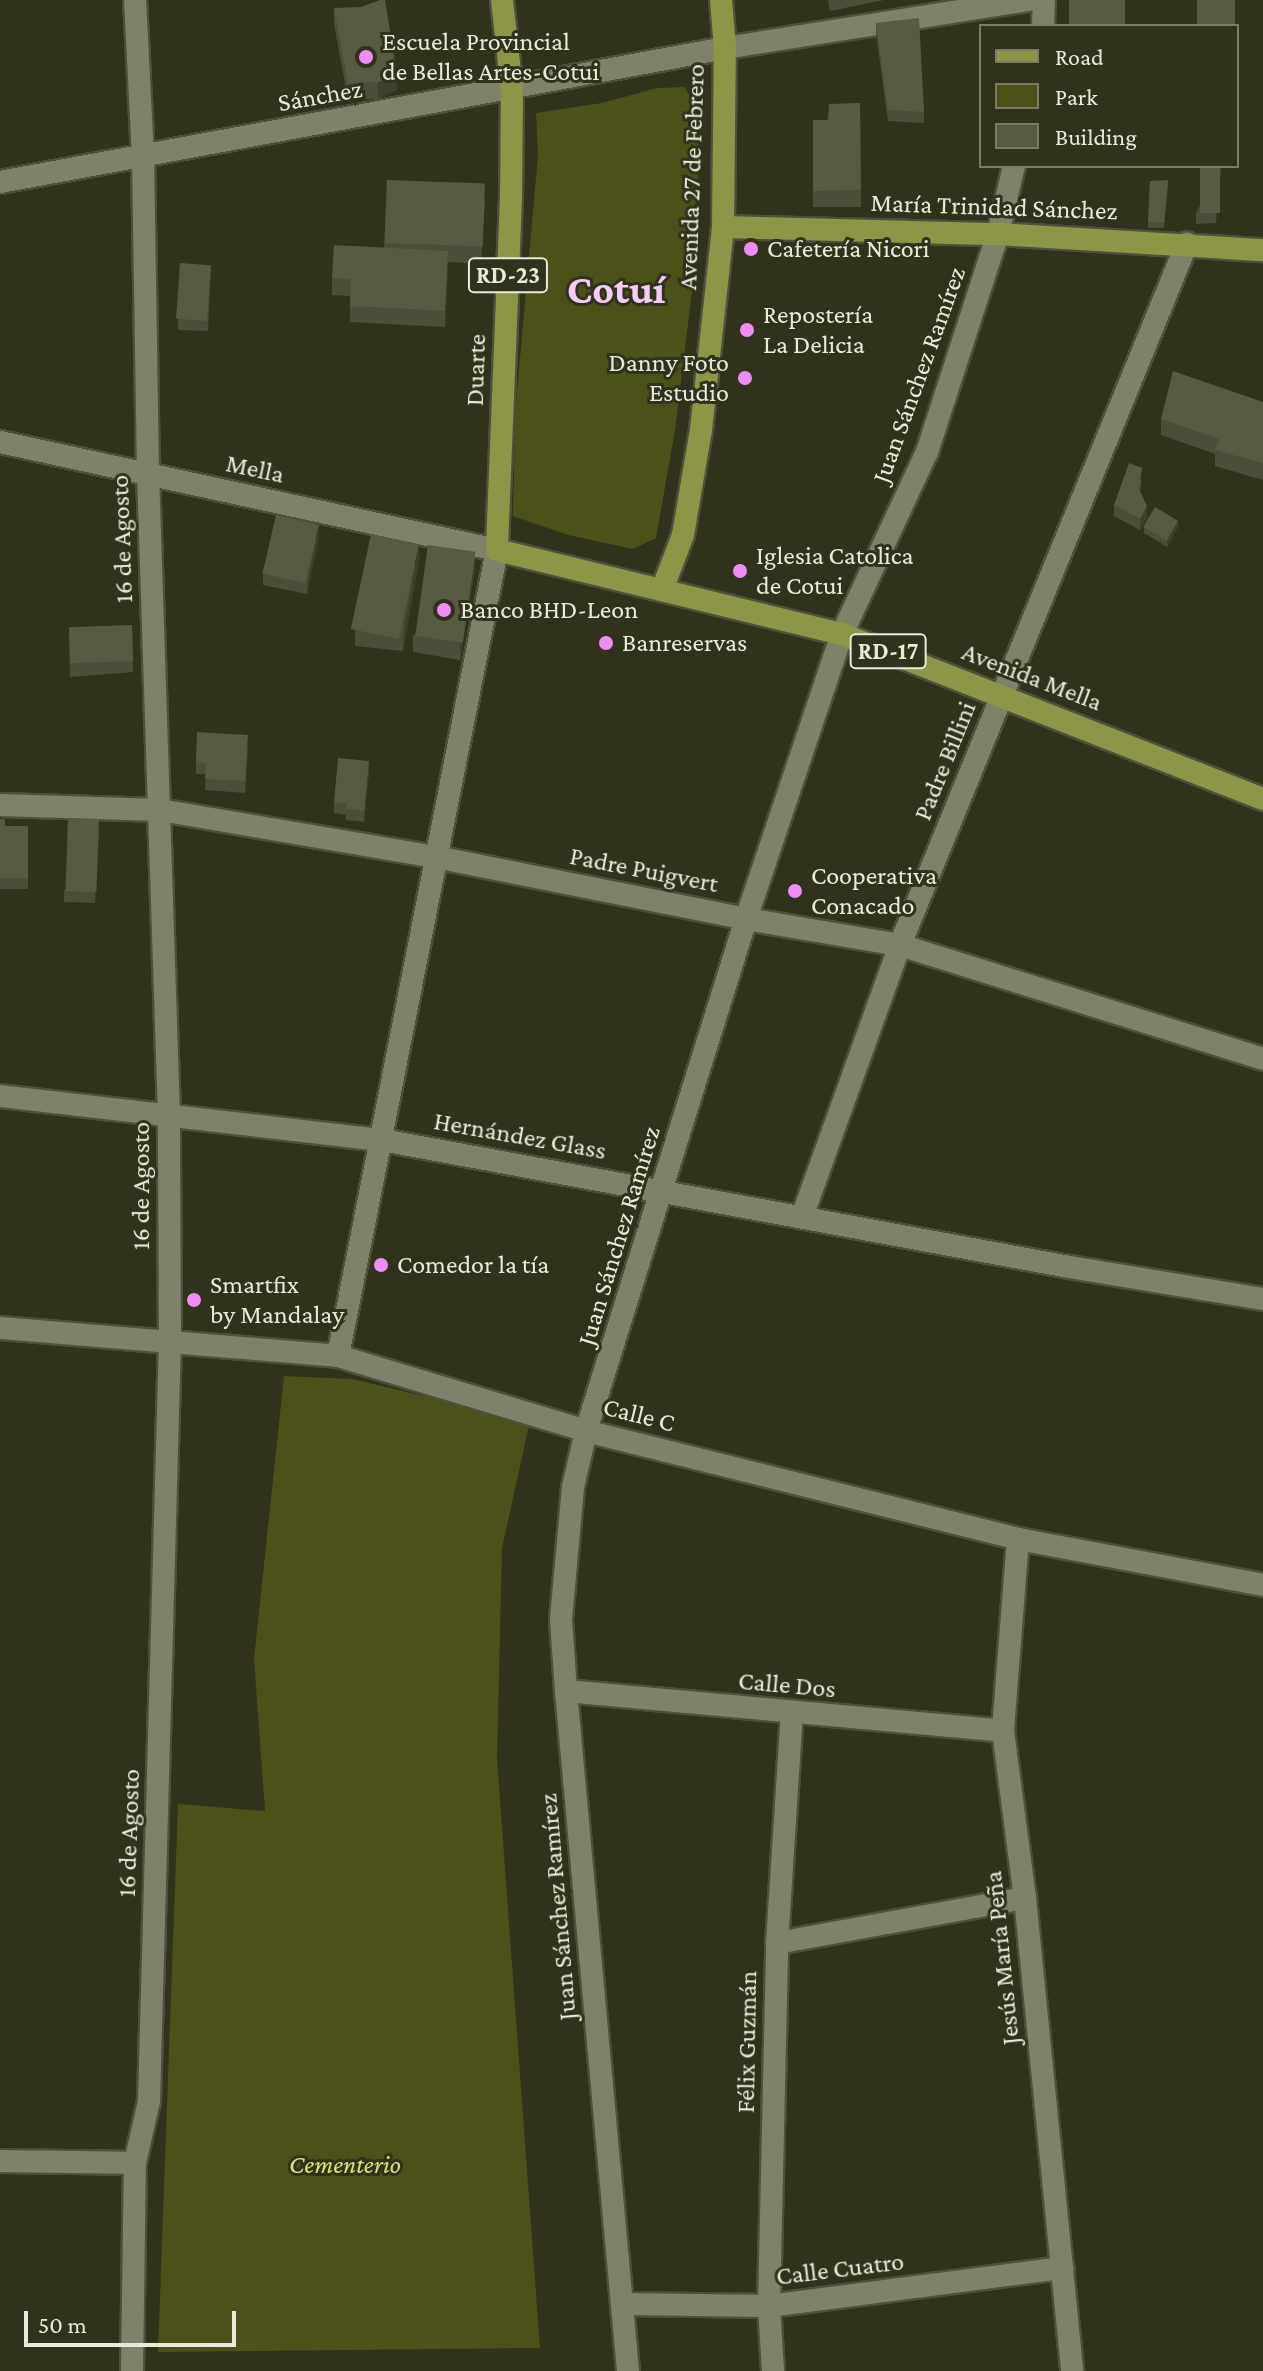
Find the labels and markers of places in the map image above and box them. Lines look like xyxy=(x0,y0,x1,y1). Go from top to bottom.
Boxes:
place label: Escuela Provincial de Bellas Artes-Cotui xyxy=(382,26,599,88)
marker: Escuela Provincial de Bellas Artes-Cotui xyxy=(357,48,375,66)
place label: Cafetería Nicori xyxy=(767,233,930,265)
marker: Cafetería Nicori xyxy=(742,240,760,258)
place label: Repostería La Delicia xyxy=(763,299,873,360)
marker: Repostería La Delicia xyxy=(738,321,756,339)
place label: Danny Foto Estudio xyxy=(608,347,729,408)
marker: Danny Foto Estudio xyxy=(736,369,754,387)
place label: Iglesia Catolica de Cotui xyxy=(756,540,914,602)
marker: Iglesia Catolica de Cotui xyxy=(731,562,749,580)
place label: Banco BHD-Leon xyxy=(460,594,638,626)
marker: Banco BHD-Leon xyxy=(435,601,453,619)
place label: Banreservas xyxy=(622,627,747,659)
marker: Banreservas xyxy=(597,634,615,652)
place label: Cooperativa Conacado xyxy=(811,860,937,922)
marker: Cooperativa Conacado xyxy=(786,882,804,900)
place label: Comedor la tía xyxy=(397,1249,549,1281)
marker: Comedor la tía xyxy=(372,1256,390,1274)
place label: Smartfix by Mandalay xyxy=(210,1269,344,1330)
marker: Smartfix by Mandalay xyxy=(185,1291,203,1309)

